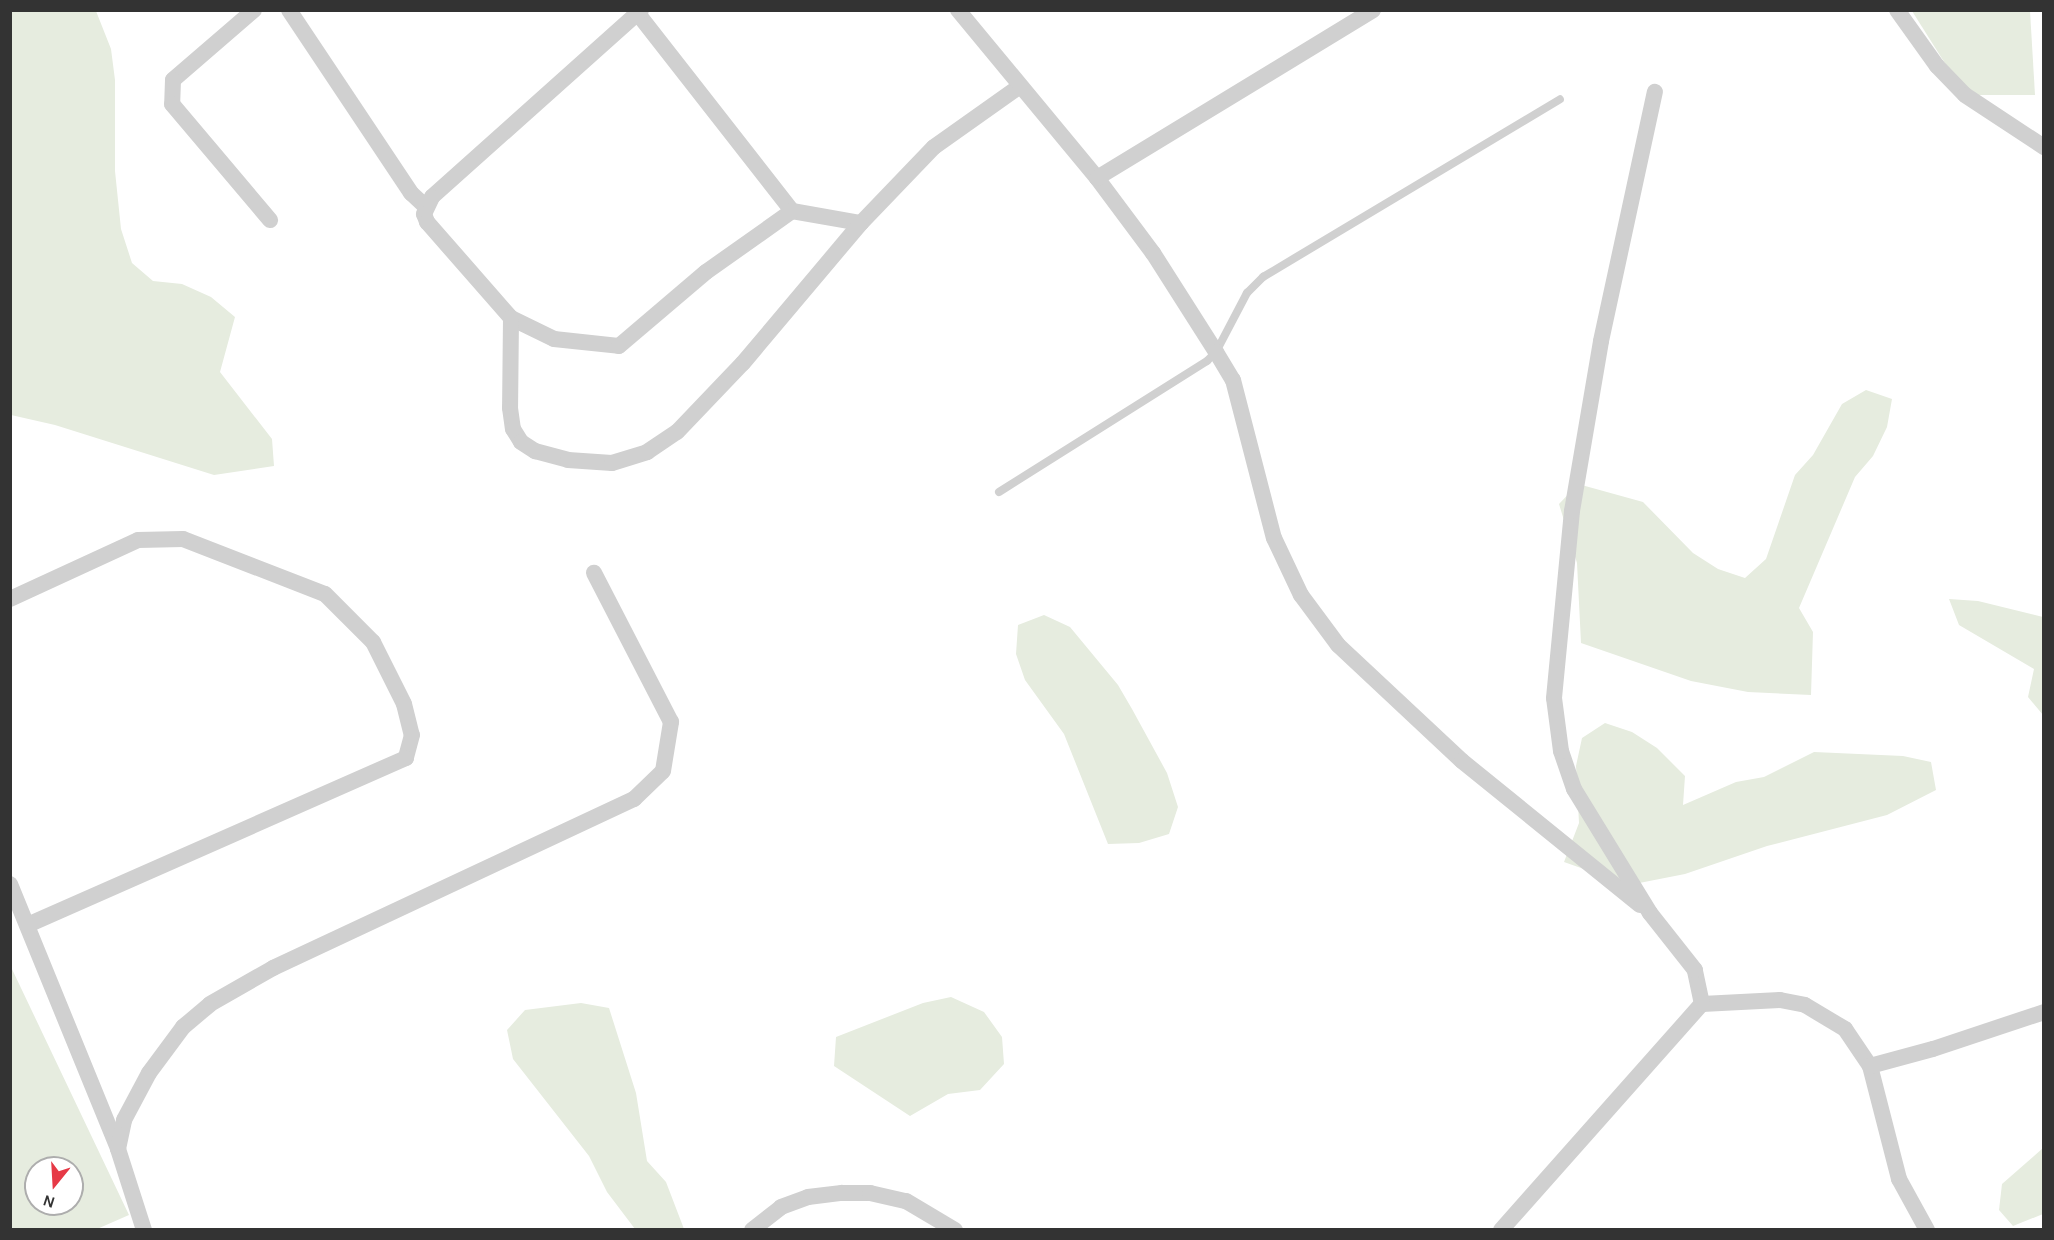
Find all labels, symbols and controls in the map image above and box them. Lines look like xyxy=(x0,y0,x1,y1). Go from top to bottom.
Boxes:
north arrow xyxy=(24,1156,84,1216)
text: N xyxy=(41,1191,57,1213)

